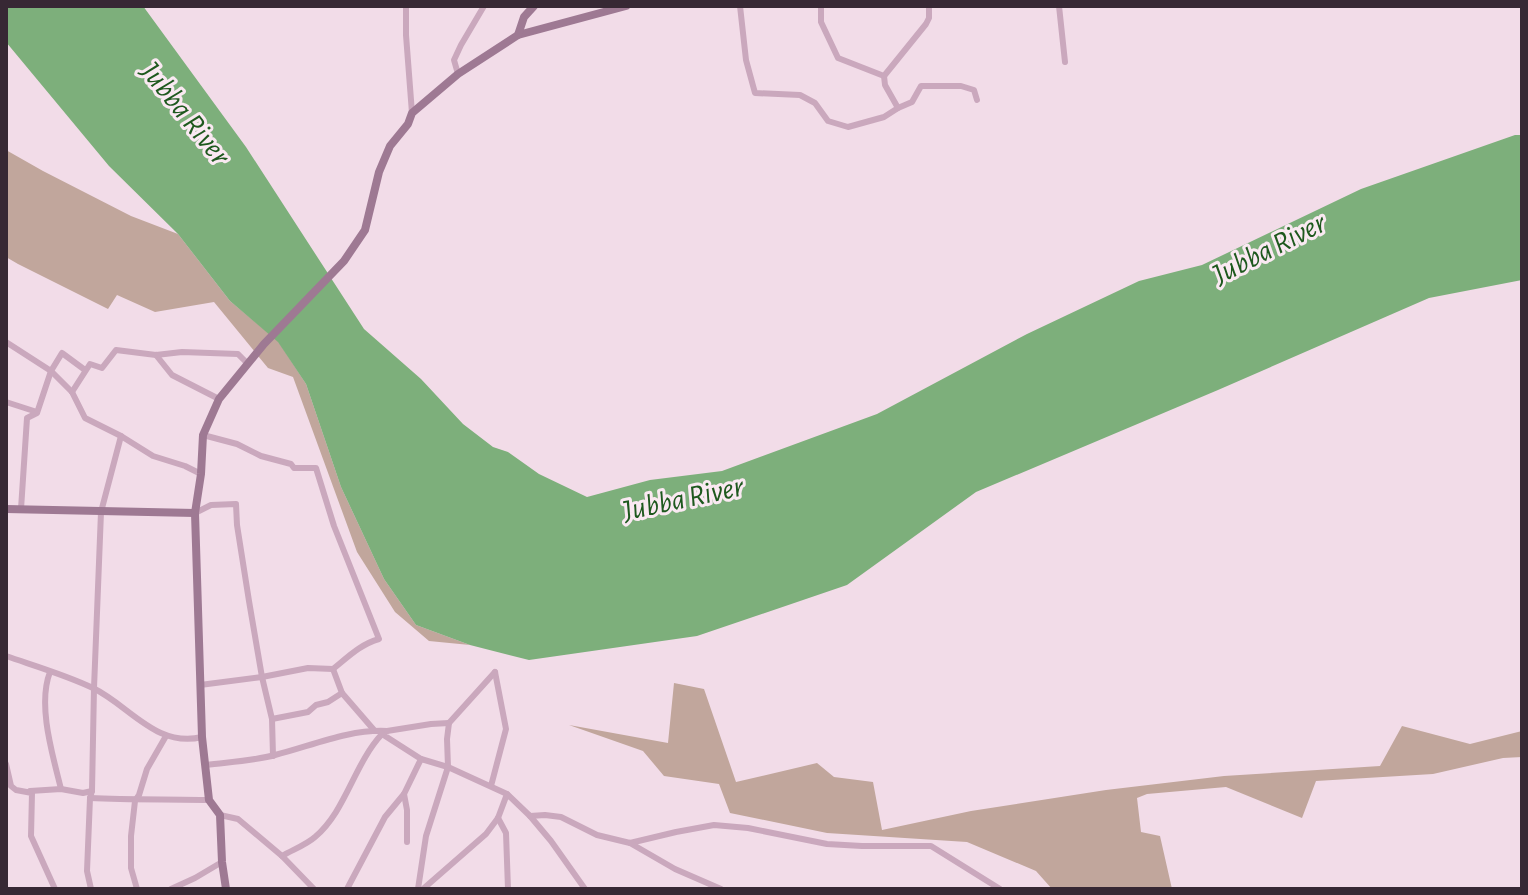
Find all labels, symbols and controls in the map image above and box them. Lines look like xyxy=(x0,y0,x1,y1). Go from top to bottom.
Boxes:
water label: Jubba River xyxy=(135,56,236,171)
water label: Jubba River xyxy=(1207,207,1332,290)
water label: Jubba River xyxy=(619,471,747,527)

